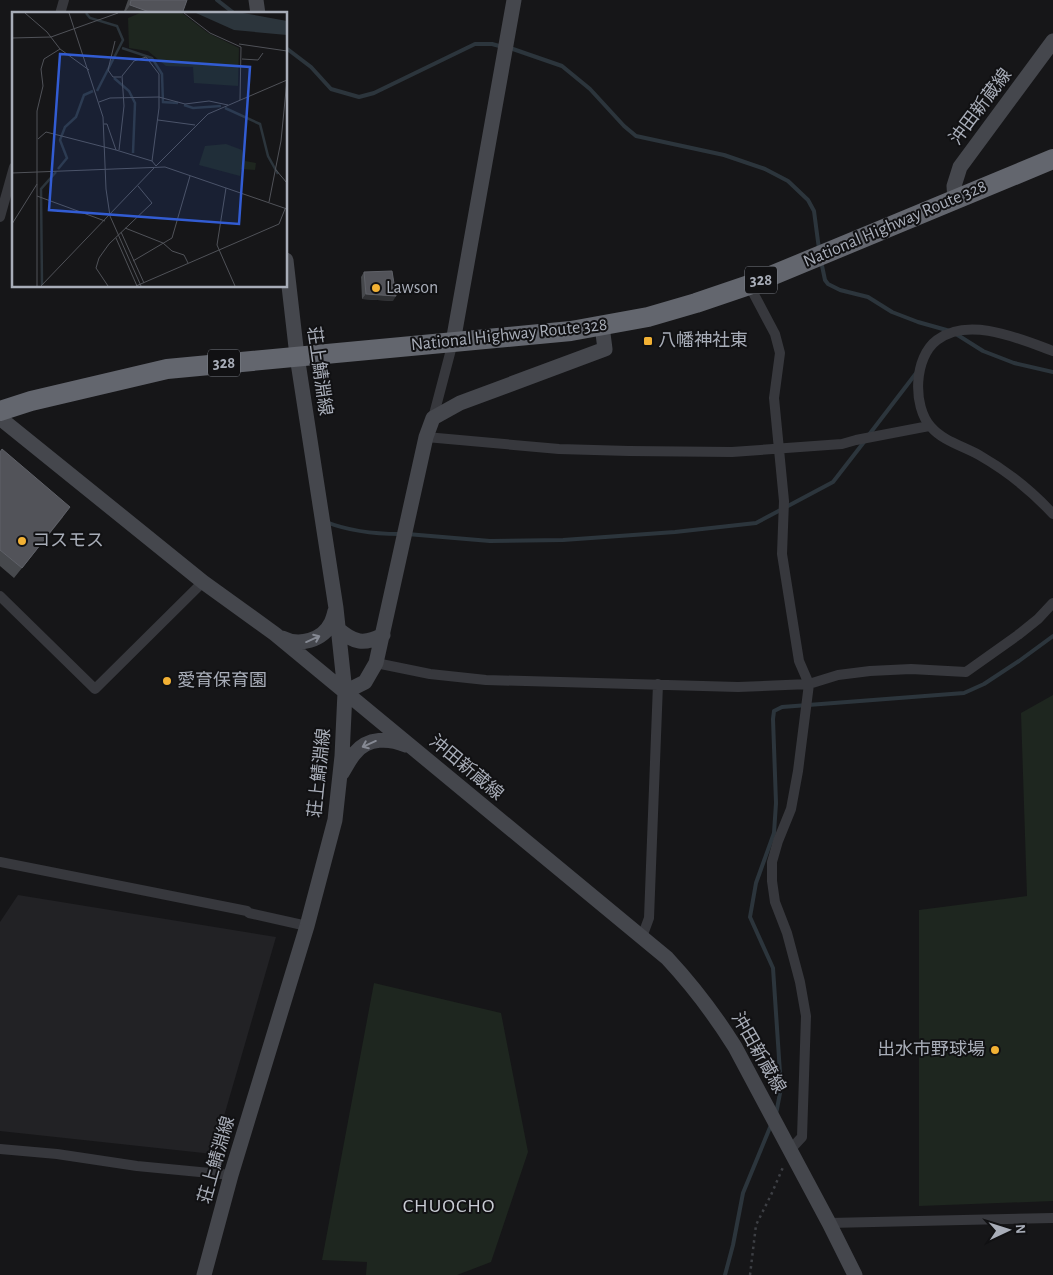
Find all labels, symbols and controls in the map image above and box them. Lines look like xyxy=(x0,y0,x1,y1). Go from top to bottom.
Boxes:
inset map xyxy=(12,12,288,288)
street label: 沖田新蔵線 xyxy=(945,64,1015,148)
street label: National Highway Route 328 xyxy=(801,177,989,271)
road number: 328 xyxy=(745,266,777,294)
place label: Lawson xyxy=(386,279,438,297)
marker: Lawson xyxy=(370,282,382,294)
street label: National Highway Route 328 xyxy=(410,316,608,354)
street label: 荘上鯖淵線 xyxy=(304,325,336,417)
place label: 八幡神社東 xyxy=(658,331,748,350)
marker: 八幡神社東 xyxy=(642,335,654,347)
road number: 328 xyxy=(208,349,240,376)
place label: コスモス xyxy=(32,532,104,550)
marker: コスモス xyxy=(16,535,28,547)
one-way arrow xyxy=(305,633,320,643)
place label: 愛育保育園 xyxy=(177,671,267,690)
marker: 愛育保育園 xyxy=(161,675,173,687)
street label: 荘上鯖淵線 xyxy=(304,727,334,819)
street label: 沖田新蔵線 xyxy=(426,731,508,804)
one-way arrow xyxy=(362,740,377,750)
street label: 沖田新蔵線 xyxy=(728,1009,790,1096)
place label: 出水市野球場 xyxy=(877,1040,985,1059)
marker: 出水市野球場 xyxy=(989,1044,1001,1056)
street label: 荘上鯖淵線 xyxy=(194,1114,238,1206)
district label: CHUOCHO xyxy=(403,1196,495,1216)
north arrow xyxy=(983,1205,1033,1255)
text: N xyxy=(1013,1224,1027,1235)

